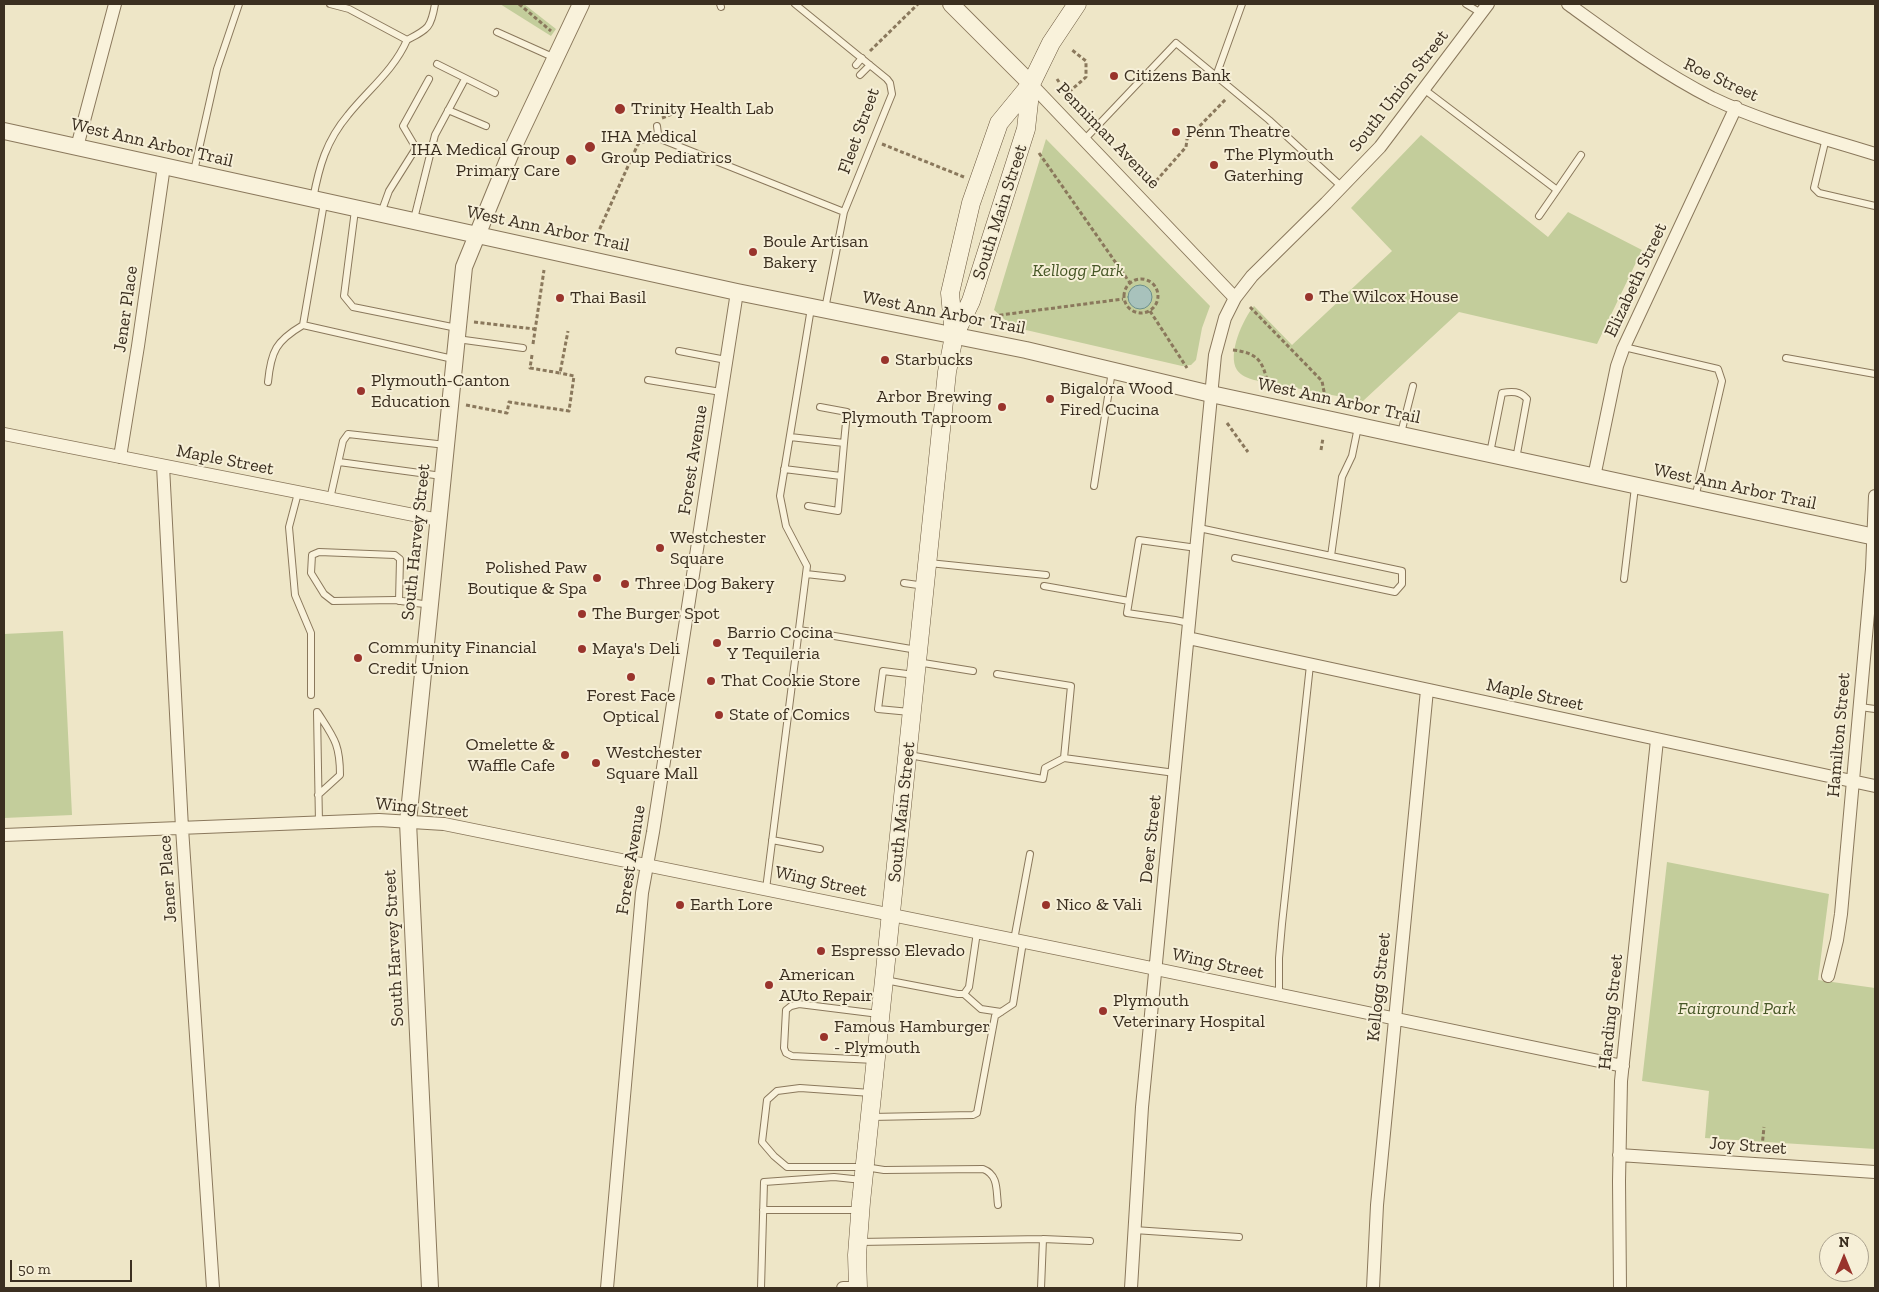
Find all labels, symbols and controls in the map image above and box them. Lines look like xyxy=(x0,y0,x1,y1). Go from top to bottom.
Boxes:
street label: South Union Street xyxy=(1345,26,1453,156)
street label: Roe Street xyxy=(1680,53,1762,107)
place label: Citizens Bank xyxy=(1124,65,1231,87)
marker: Citizens Bank xyxy=(1108,70,1120,82)
street label: Penniman Avenue xyxy=(1052,78,1164,194)
street label: Fleet Street xyxy=(833,85,885,177)
place label: Trinity Health Lab xyxy=(631,98,774,120)
marker: Trinity Health Lab xyxy=(613,102,627,116)
street label: West Ann Arbor Trail xyxy=(69,114,235,172)
place label: Penn Theatre xyxy=(1186,121,1290,143)
place label: IHA Medical Group Pediatrics xyxy=(601,126,732,168)
marker: Penn Theatre xyxy=(1170,126,1182,138)
place label: IHA Medical Group Primary Care xyxy=(411,139,560,182)
marker: IHA Medical Group Pediatrics xyxy=(583,140,597,154)
street label: South Main Street xyxy=(968,142,1032,282)
place label: The Plymouth Gaterhing xyxy=(1224,144,1333,186)
marker: IHA Medical Group Primary Care xyxy=(564,153,578,167)
marker: The Plymouth Gaterhing xyxy=(1208,159,1220,171)
street label: West Ann Arbor Trail xyxy=(464,201,632,257)
street label: Elizabeth Street xyxy=(1600,219,1672,341)
place label: Boule Artisan Bakery xyxy=(763,231,868,274)
marker: Boule Artisan Bakery xyxy=(747,246,759,258)
park label: Kellogg Park xyxy=(1032,260,1124,282)
street label: Jener Place xyxy=(109,264,143,354)
place label: The Wilcox House xyxy=(1319,286,1458,308)
place label: Thai Basil xyxy=(570,287,646,309)
street label: West Ann Arbor Trail xyxy=(860,287,1028,339)
marker: The Wilcox House xyxy=(1303,291,1315,303)
marker: Thai Basil xyxy=(554,292,566,304)
place label: Starbucks xyxy=(895,349,973,371)
marker: Starbucks xyxy=(879,354,891,366)
place label: Plymouth-Canton Education xyxy=(371,370,510,412)
street label: West Ann Arbor Trail xyxy=(1255,373,1423,429)
place label: Bigalora Wood Fired Cucina xyxy=(1060,378,1173,420)
marker: Plymouth-Canton Education xyxy=(355,385,367,397)
place label: Arbor Brewing Plymouth Taproom xyxy=(841,386,992,428)
marker: Bigalora Wood Fired Cucina xyxy=(1044,393,1056,405)
marker: Arbor Brewing Plymouth Taproom xyxy=(996,401,1008,413)
street label: Forest Avenue xyxy=(674,404,712,516)
street label: Maple Street xyxy=(174,440,276,480)
street label: West Ann Arbor Trail xyxy=(1651,459,1819,515)
street label: South Harvey Street xyxy=(397,463,435,621)
place label: Westchester Square xyxy=(670,527,766,570)
marker: Westchester Square xyxy=(654,542,666,554)
place label: Polished Paw Boutique & Spa xyxy=(467,557,587,600)
marker: Polished Paw Boutique & Spa xyxy=(591,572,603,584)
place label: Three Dog Bakery xyxy=(635,573,775,595)
marker: Three Dog Bakery xyxy=(619,578,631,590)
place label: The Burger Spot xyxy=(592,603,720,625)
marker: The Burger Spot xyxy=(576,608,588,620)
place label: Barrio Cocina Y Tequileria xyxy=(727,622,833,664)
place label: Community Financial Credit Union xyxy=(368,637,537,680)
marker: Barrio Cocina Y Tequileria xyxy=(711,637,723,649)
place label: Maya's Deli xyxy=(592,638,680,660)
marker: Maya's Deli xyxy=(576,643,588,655)
marker: Community Financial Credit Union xyxy=(352,652,364,664)
place label: That Cookie Store xyxy=(721,670,860,692)
marker: Forest Face Optical xyxy=(625,671,637,683)
street label: Hamilton Street xyxy=(1823,672,1855,798)
street label: Maple Street xyxy=(1484,674,1586,716)
marker: That Cookie Store xyxy=(705,675,717,687)
place label: Forest Face Optical xyxy=(587,685,675,728)
place label: State of Comics xyxy=(729,704,850,726)
marker: State of Comics xyxy=(713,709,725,721)
place label: Omelette & Waffle Cafe xyxy=(466,734,555,776)
street label: South Main Street xyxy=(884,741,920,883)
place label: Westchester Square Mall xyxy=(606,742,702,784)
marker: Omelette & Waffle Cafe xyxy=(559,749,571,761)
marker: Westchester Square Mall xyxy=(590,757,602,769)
street label: Wing Street xyxy=(375,793,469,823)
street label: Deer Street xyxy=(1136,794,1166,884)
street label: Forest Avenue xyxy=(612,804,650,916)
street label: Jener Place xyxy=(154,835,182,923)
street label: Wing Street xyxy=(773,862,869,902)
street label: South Harvey Street xyxy=(379,869,409,1027)
place label: Earth Lore xyxy=(690,894,773,916)
place label: Nico & Vali xyxy=(1056,894,1142,916)
marker: Earth Lore xyxy=(674,899,686,911)
marker: Nico & Vali xyxy=(1040,899,1052,911)
street label: Kellogg Street xyxy=(1363,931,1395,1043)
place label: Espresso Elevado xyxy=(831,940,965,962)
street label: Wing Street xyxy=(1170,944,1266,984)
marker: Espresso Elevado xyxy=(815,945,827,957)
street label: Harding Street xyxy=(1594,953,1628,1071)
place label: American AUto Repair xyxy=(779,964,873,1006)
marker: American AUto Repair xyxy=(763,979,775,991)
place label: Plymouth Veterinary Hospital xyxy=(1113,990,1265,1032)
park label: Fairground Park xyxy=(1678,998,1796,1020)
marker: Plymouth Veterinary Hospital xyxy=(1097,1005,1109,1017)
place label: Famous Hamburger - Plymouth xyxy=(834,1016,990,1058)
marker: Famous Hamburger - Plymouth xyxy=(818,1031,830,1043)
street label: Joy Street xyxy=(1709,1133,1787,1159)
north arrow xyxy=(1819,1232,1869,1282)
text: N xyxy=(1839,1234,1849,1251)
scale bar xyxy=(12,1250,135,1282)
text: 50 m xyxy=(18,1260,51,1278)

